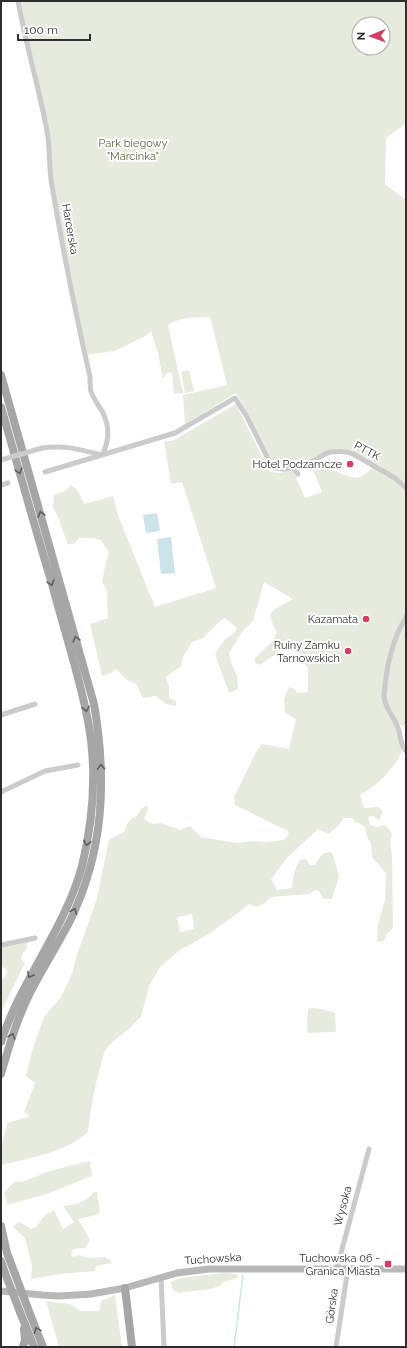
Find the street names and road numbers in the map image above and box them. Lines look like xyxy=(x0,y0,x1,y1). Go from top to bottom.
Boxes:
street label: Harcerska xyxy=(59,203,81,255)
street label: PTTK xyxy=(352,439,383,464)
street label: Wysoka xyxy=(331,1185,355,1227)
street label: Tuchowska xyxy=(184,1251,242,1267)
street label: Górska xyxy=(323,1288,341,1324)

